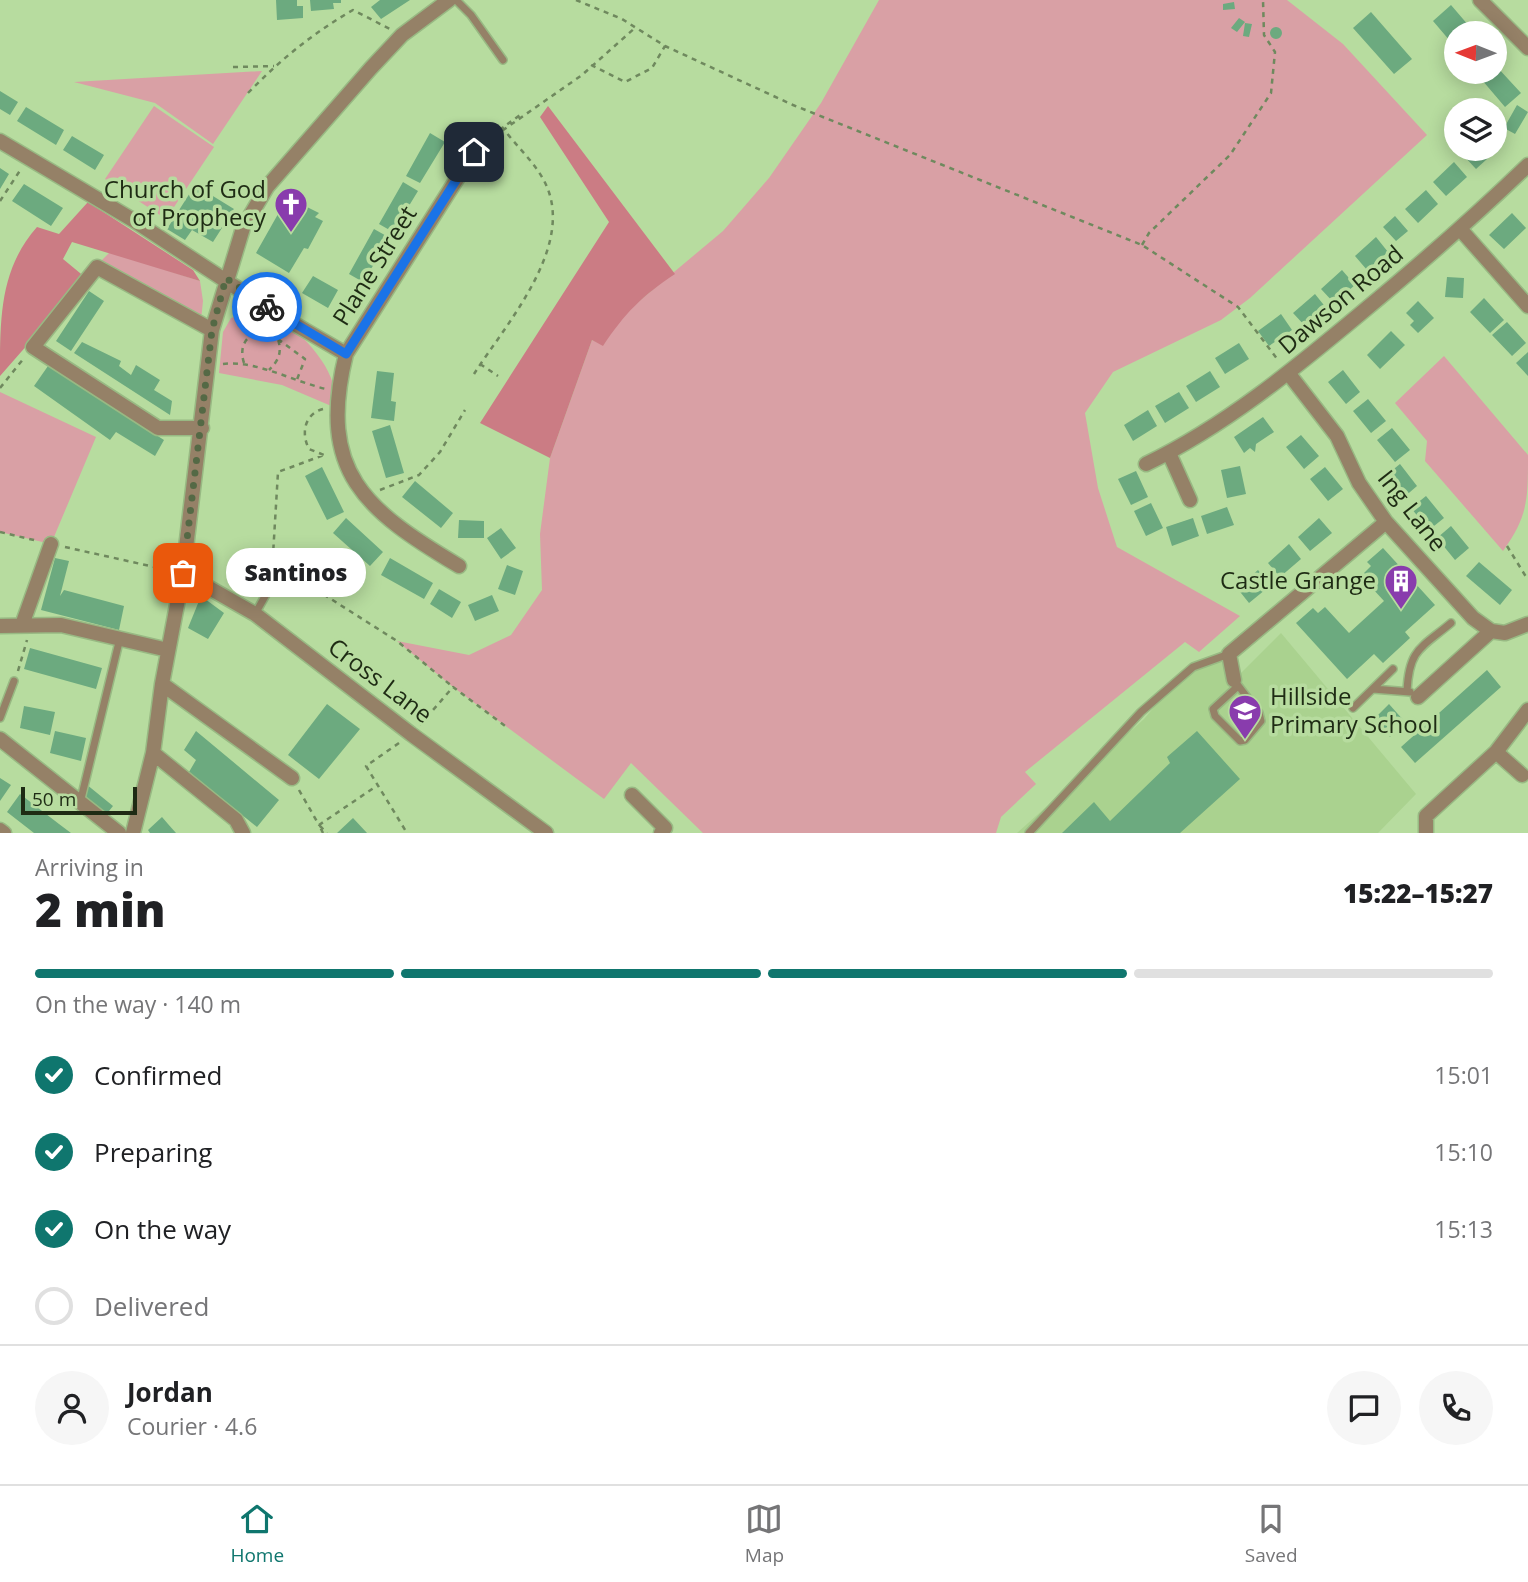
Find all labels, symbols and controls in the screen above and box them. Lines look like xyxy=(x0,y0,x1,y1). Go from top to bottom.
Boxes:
north arrow xyxy=(1444,21,1507,84)
map controls xyxy=(1444,21,1507,161)
button: layers xyxy=(1444,98,1507,161)
pin xyxy=(444,122,504,182)
icon: home xyxy=(455,133,493,171)
place label: Church of God of Prophecy xyxy=(104,172,267,233)
church icon: Church of God of Prophecy xyxy=(272,185,310,234)
street label: Plane Street xyxy=(324,199,424,331)
street label: Dawson Road xyxy=(1271,237,1409,361)
courier xyxy=(232,272,302,342)
icon: bike xyxy=(248,288,286,326)
street label: Ing Lane xyxy=(1371,463,1455,558)
pin xyxy=(153,543,213,603)
callout: Santinos xyxy=(225,548,365,598)
icon: bag xyxy=(164,554,202,592)
text: Santinos xyxy=(244,556,348,588)
building icon: Castle Grange xyxy=(1382,562,1420,611)
place label: Castle Grange xyxy=(1220,563,1376,596)
street label: Cross Lane xyxy=(322,630,440,730)
place label: Hillside Primary School xyxy=(1270,679,1438,740)
school or university icon: Hillside Primary School xyxy=(1226,692,1264,741)
scale bar xyxy=(21,784,136,816)
text: 50 m xyxy=(32,786,76,812)
text: Arriving in xyxy=(35,851,144,883)
text: 15:22–15:27 xyxy=(1343,875,1493,911)
text: 2 min xyxy=(35,878,166,940)
text: On the way · 140 m xyxy=(35,988,241,1020)
icon: check xyxy=(35,1056,73,1094)
text: Confirmed xyxy=(94,1057,222,1093)
text: 15:01 xyxy=(1434,1059,1493,1091)
icon: check xyxy=(35,1133,73,1171)
text: Preparing xyxy=(94,1134,212,1170)
text: 15:10 xyxy=(1434,1136,1493,1168)
icon: check xyxy=(35,1210,73,1248)
text: On the way xyxy=(94,1211,231,1247)
text: 15:13 xyxy=(1434,1213,1493,1245)
text: Delivered xyxy=(94,1288,209,1324)
button: person xyxy=(35,1371,109,1445)
button: chat xyxy=(1327,1371,1401,1445)
button: phone xyxy=(1419,1371,1493,1445)
text: Jordan xyxy=(127,1374,213,1410)
text: Courier · 4.6 xyxy=(127,1410,257,1442)
tab: Home xyxy=(230,1500,284,1568)
tab: Map xyxy=(745,1500,784,1568)
tab: Saved xyxy=(1245,1500,1298,1568)

